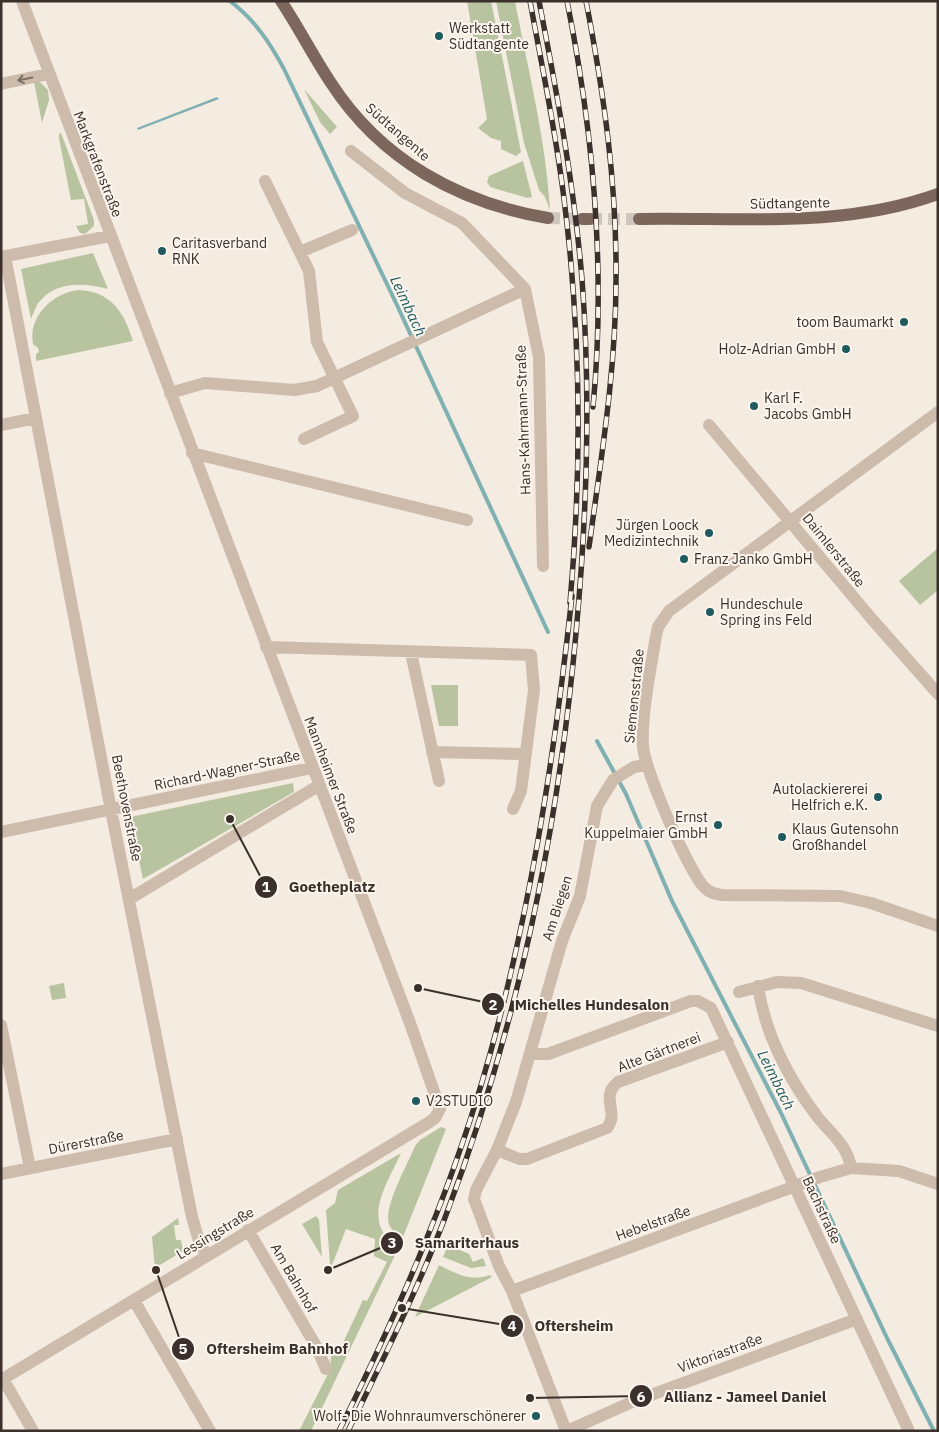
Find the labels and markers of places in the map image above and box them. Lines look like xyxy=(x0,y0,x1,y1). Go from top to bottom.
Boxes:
place label: Werkstatt Südtangente xyxy=(449,19,529,53)
marker: Werkstatt Südtangente xyxy=(433,30,445,42)
place label: Caritasverband RNK xyxy=(172,234,267,268)
marker: Caritasverband RNK xyxy=(156,245,168,257)
place label: toom Baumarkt xyxy=(796,313,894,331)
marker: toom Baumarkt xyxy=(898,316,910,328)
place label: Holz-Adrian GmbH xyxy=(718,340,836,358)
marker: Holz-Adrian GmbH xyxy=(840,343,852,355)
place label: Karl F. Jacobs GmbH xyxy=(764,389,852,423)
marker: Karl F. Jacobs GmbH xyxy=(748,400,760,412)
place label: Jürgen Loock Medizintechnik xyxy=(604,516,700,550)
marker: Jürgen Loock Medizintechnik xyxy=(703,527,715,539)
place label: Franz Janko GmbH xyxy=(694,550,813,568)
marker: Franz Janko GmbH xyxy=(678,553,690,565)
place label: Hundeschule Spring ins Feld xyxy=(720,595,812,629)
marker: Hundeschule Spring ins Feld xyxy=(704,606,716,618)
place label: Autolackiererei Helfrich e.K. xyxy=(772,780,868,814)
marker: Autolackiererei Helfrich e.K. xyxy=(872,791,884,803)
place label: Ernst Kuppelmaier GmbH xyxy=(584,808,708,842)
marker: Ernst Kuppelmaier GmbH xyxy=(712,819,724,831)
place label: Klaus Gutensohn Großhandel xyxy=(792,820,899,854)
marker: Klaus Gutensohn Großhandel xyxy=(776,831,788,843)
callout: Goetheplatz xyxy=(254,872,385,902)
callout: Michelles Hundesalon xyxy=(480,989,680,1019)
place label: V2STUDIO xyxy=(426,1092,493,1110)
marker: V2STUDIO xyxy=(410,1095,422,1107)
callout: Samariterhaus xyxy=(380,1228,529,1258)
callout: Oftersheim xyxy=(499,1311,623,1341)
callout: Oftersheim Bahnhof xyxy=(171,1334,357,1364)
callout: Allianz - Jameel Daniel xyxy=(629,1381,836,1411)
place label: Wolf- Die Wohnraumverschönerer xyxy=(313,1407,526,1425)
marker: Wolf- Die Wohnraumverschönerer xyxy=(530,1410,542,1422)

